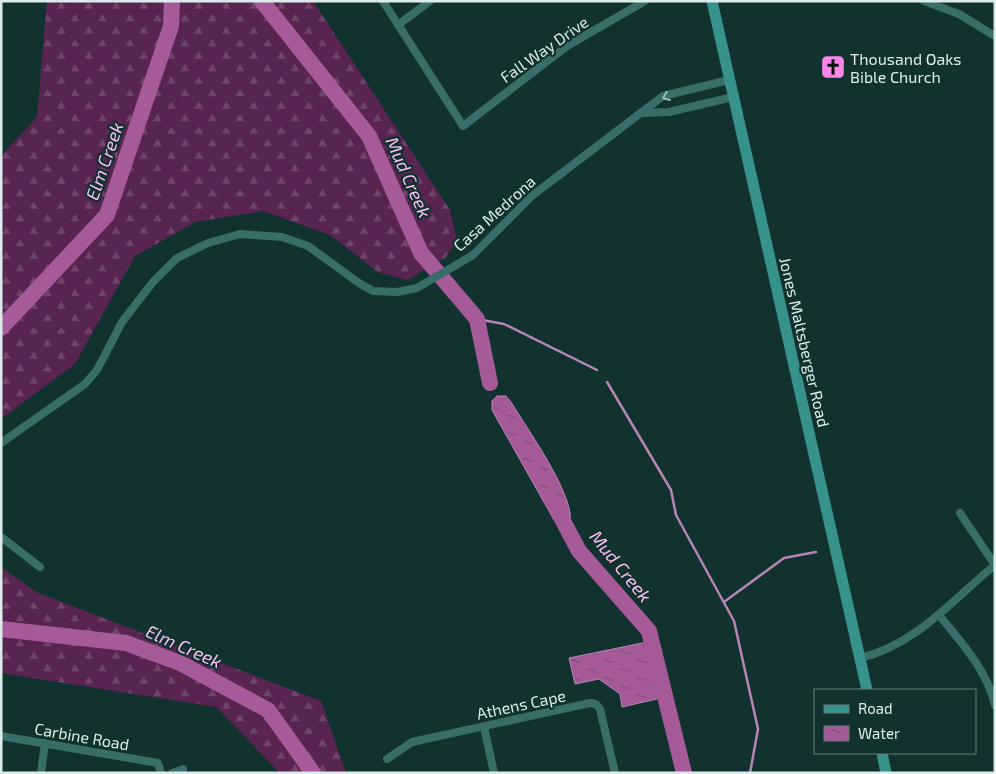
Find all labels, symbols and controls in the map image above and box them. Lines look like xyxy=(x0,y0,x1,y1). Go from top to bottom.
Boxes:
street label: Fall Way Drive xyxy=(496,12,592,86)
place label: Thousand Oaks Bible Church xyxy=(850,49,962,86)
church icon: Thousand Oaks Bible Church xyxy=(820,54,846,80)
one-way arrow xyxy=(663,91,671,101)
water label: Elm Creek xyxy=(80,119,128,203)
water label: Mud Creek xyxy=(381,133,437,221)
street label: Casa Medrona xyxy=(449,171,539,255)
street label: Jones Maltsberger Road xyxy=(776,255,834,429)
water label: Mud Creek xyxy=(585,526,657,606)
water label: Elm Creek xyxy=(143,619,225,673)
street label: Athens Cape xyxy=(475,685,567,723)
legend xyxy=(814,689,976,754)
text: Road xyxy=(858,699,893,717)
street label: Carbine Road xyxy=(33,718,131,754)
text: Water xyxy=(858,724,900,742)

